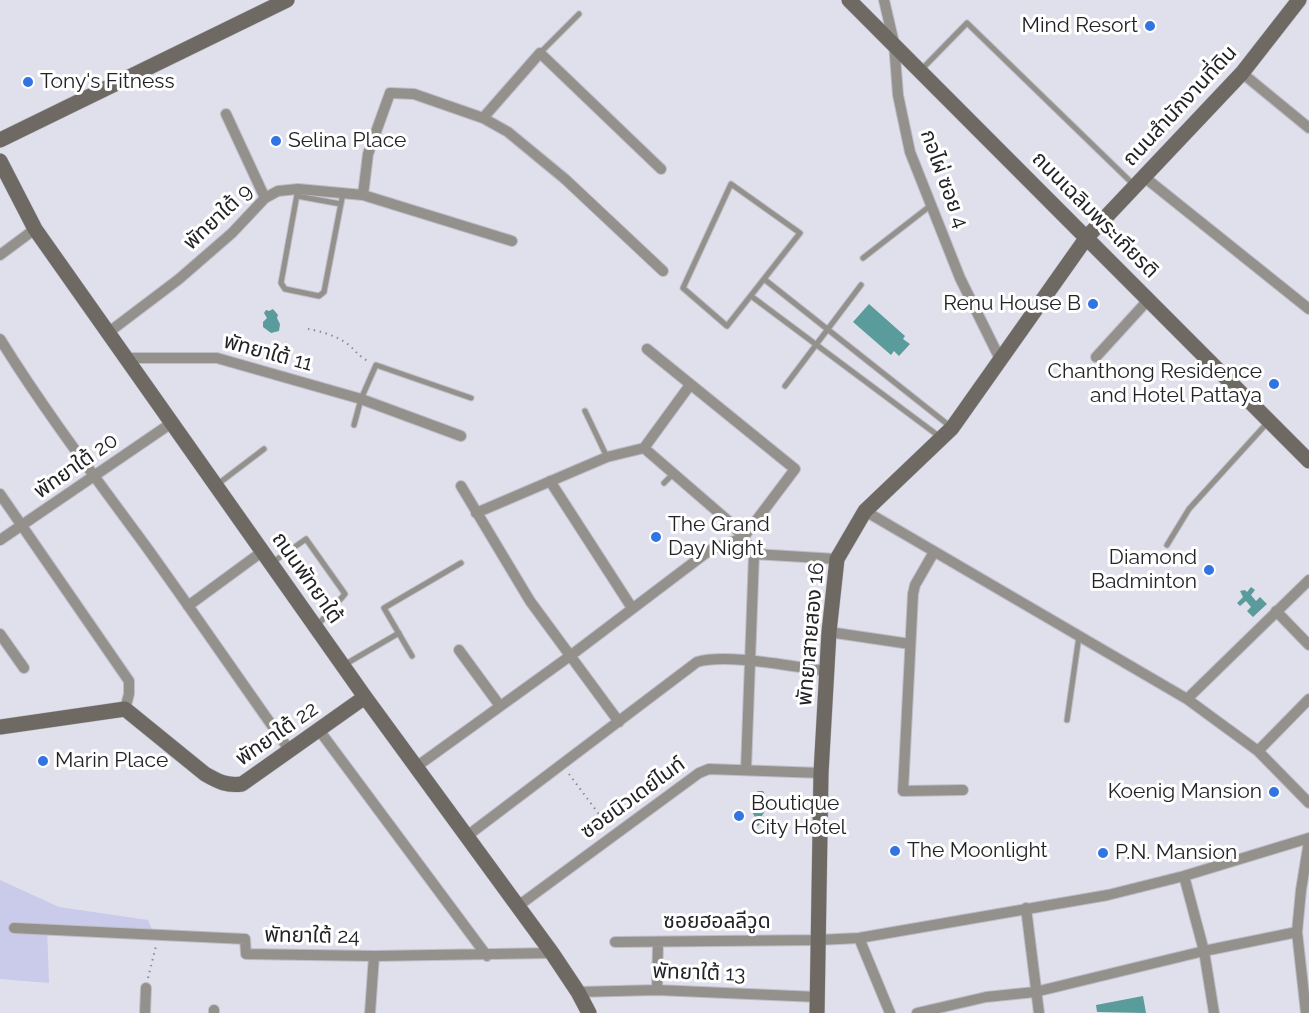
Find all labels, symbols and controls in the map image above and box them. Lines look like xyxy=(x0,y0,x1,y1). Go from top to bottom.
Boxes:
place label: Mind Resort xyxy=(1022,13,1138,39)
marker: Mind Resort xyxy=(1143,19,1157,33)
street label: ถนนสำนักงานที่ดิน xyxy=(1118,40,1242,172)
place label: Tony's Fitness xyxy=(40,69,175,95)
marker: Tony's Fitness xyxy=(21,75,35,89)
street label: กอไผ่ ซอย 4 xyxy=(915,126,973,232)
place label: Selina Place xyxy=(288,128,406,154)
marker: Selina Place xyxy=(269,134,283,148)
street label: ถนนเฉลิมพระเกียรติ xyxy=(1026,146,1164,284)
street label: พัทยาใต้ 9 xyxy=(178,179,258,255)
place label: Renu House B xyxy=(943,291,1081,317)
marker: Renu House B xyxy=(1086,297,1100,311)
street label: พัทยาใต้ 11 xyxy=(221,329,315,377)
place label: Chanthong Residence and Hotel Pattaya xyxy=(1048,359,1262,409)
marker: Chanthong Residence and Hotel Pattaya xyxy=(1267,377,1281,391)
street label: พัทยาใต้ 20 xyxy=(29,428,123,504)
place label: The Grand Day Night xyxy=(668,512,770,562)
street label: ถนนพัทยาใต้ xyxy=(266,527,348,629)
marker: The Grand Day Night xyxy=(649,530,663,544)
place label: Diamond Badminton xyxy=(1091,545,1197,595)
street label: พัทยาสายสอง 16 xyxy=(792,561,830,707)
marker: Diamond Badminton xyxy=(1202,563,1216,577)
street label: พัทยาใต้ 22 xyxy=(231,696,323,772)
place label: Marin Place xyxy=(55,748,168,774)
street label: ซอยนิวเดย์ไนท์ xyxy=(576,752,690,844)
marker: Marin Place xyxy=(36,754,50,768)
place label: Koenig Mansion xyxy=(1108,779,1262,805)
marker: Koenig Mansion xyxy=(1267,785,1281,799)
place label: Boutique City Hotel xyxy=(751,791,846,841)
marker: Boutique City Hotel xyxy=(732,809,746,823)
place label: The Moonlight xyxy=(907,838,1048,864)
place label: P.N. Mansion xyxy=(1115,840,1237,866)
marker: The Moonlight xyxy=(888,844,902,858)
marker: P.N. Mansion xyxy=(1096,846,1110,860)
street label: ซอยฮอลลีวูด xyxy=(663,909,771,935)
street label: พัทยาใต้ 24 xyxy=(264,923,360,949)
street label: พัทยาใต้ 13 xyxy=(652,959,746,987)

